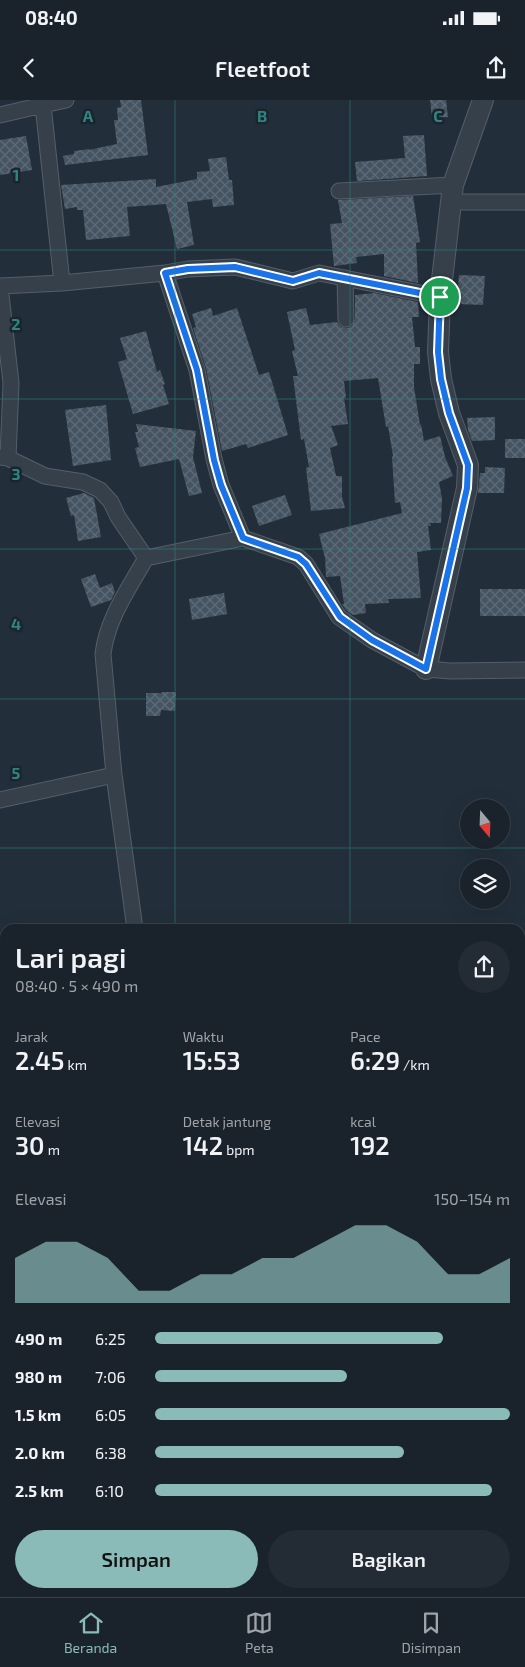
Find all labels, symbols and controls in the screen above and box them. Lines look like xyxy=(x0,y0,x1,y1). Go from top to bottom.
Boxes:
text: 08:40 xyxy=(25,6,78,29)
icon: back xyxy=(15,54,43,82)
icon: share xyxy=(482,54,510,82)
text: Fleetfoot xyxy=(215,55,310,81)
text: A xyxy=(83,106,94,125)
text: B xyxy=(257,106,267,125)
text: C xyxy=(433,106,443,125)
text: 1 xyxy=(13,165,19,184)
pin xyxy=(419,276,461,318)
icon: arrive xyxy=(426,283,454,311)
text: 2 xyxy=(11,314,21,333)
text: 3 xyxy=(11,464,21,483)
text: 4 xyxy=(11,614,21,633)
text: 5 xyxy=(12,763,21,782)
north arrow xyxy=(460,799,510,849)
map controls xyxy=(460,799,510,909)
button: layers xyxy=(460,859,510,909)
text: Lari pagi xyxy=(15,940,126,974)
button: share xyxy=(458,941,510,993)
text: 08:40 · 5 × 490 m xyxy=(15,976,138,995)
text: Jarak xyxy=(15,1028,48,1045)
text: Waktu xyxy=(183,1028,224,1045)
text: Pace xyxy=(350,1028,380,1045)
text: 2.45 xyxy=(15,1045,64,1075)
text: 15:53 xyxy=(183,1045,241,1075)
text: 6:29 xyxy=(350,1045,400,1075)
text: km xyxy=(64,1056,87,1073)
text: /km xyxy=(400,1056,430,1073)
text: Elevasi xyxy=(15,1113,60,1130)
text: Detak jantung xyxy=(183,1113,271,1130)
text: kcal xyxy=(350,1113,376,1130)
text: 30 xyxy=(15,1130,45,1160)
text: 142 xyxy=(183,1130,223,1160)
text: 192 xyxy=(350,1130,390,1160)
text: m xyxy=(45,1141,60,1158)
text: bpm xyxy=(223,1141,255,1158)
text: Elevasi xyxy=(15,1189,67,1208)
text: 150–154 m xyxy=(434,1189,510,1208)
text: 490 m xyxy=(15,1329,62,1348)
text: 6:25 xyxy=(95,1329,126,1348)
text: 980 m xyxy=(15,1367,62,1386)
text: 7:06 xyxy=(95,1367,126,1386)
text: 1.5 km xyxy=(15,1405,61,1424)
text: 6:05 xyxy=(95,1405,126,1424)
text: 2.0 km xyxy=(15,1443,65,1462)
text: 6:38 xyxy=(95,1443,127,1462)
text: 2.5 km xyxy=(15,1481,64,1500)
text: 6:10 xyxy=(95,1481,124,1500)
button: Simpan xyxy=(15,1530,258,1588)
button: Bagikan xyxy=(268,1530,510,1588)
tab: Beranda xyxy=(64,1609,117,1656)
tab: Peta xyxy=(245,1609,274,1656)
tab: Disimpan xyxy=(402,1609,461,1656)

